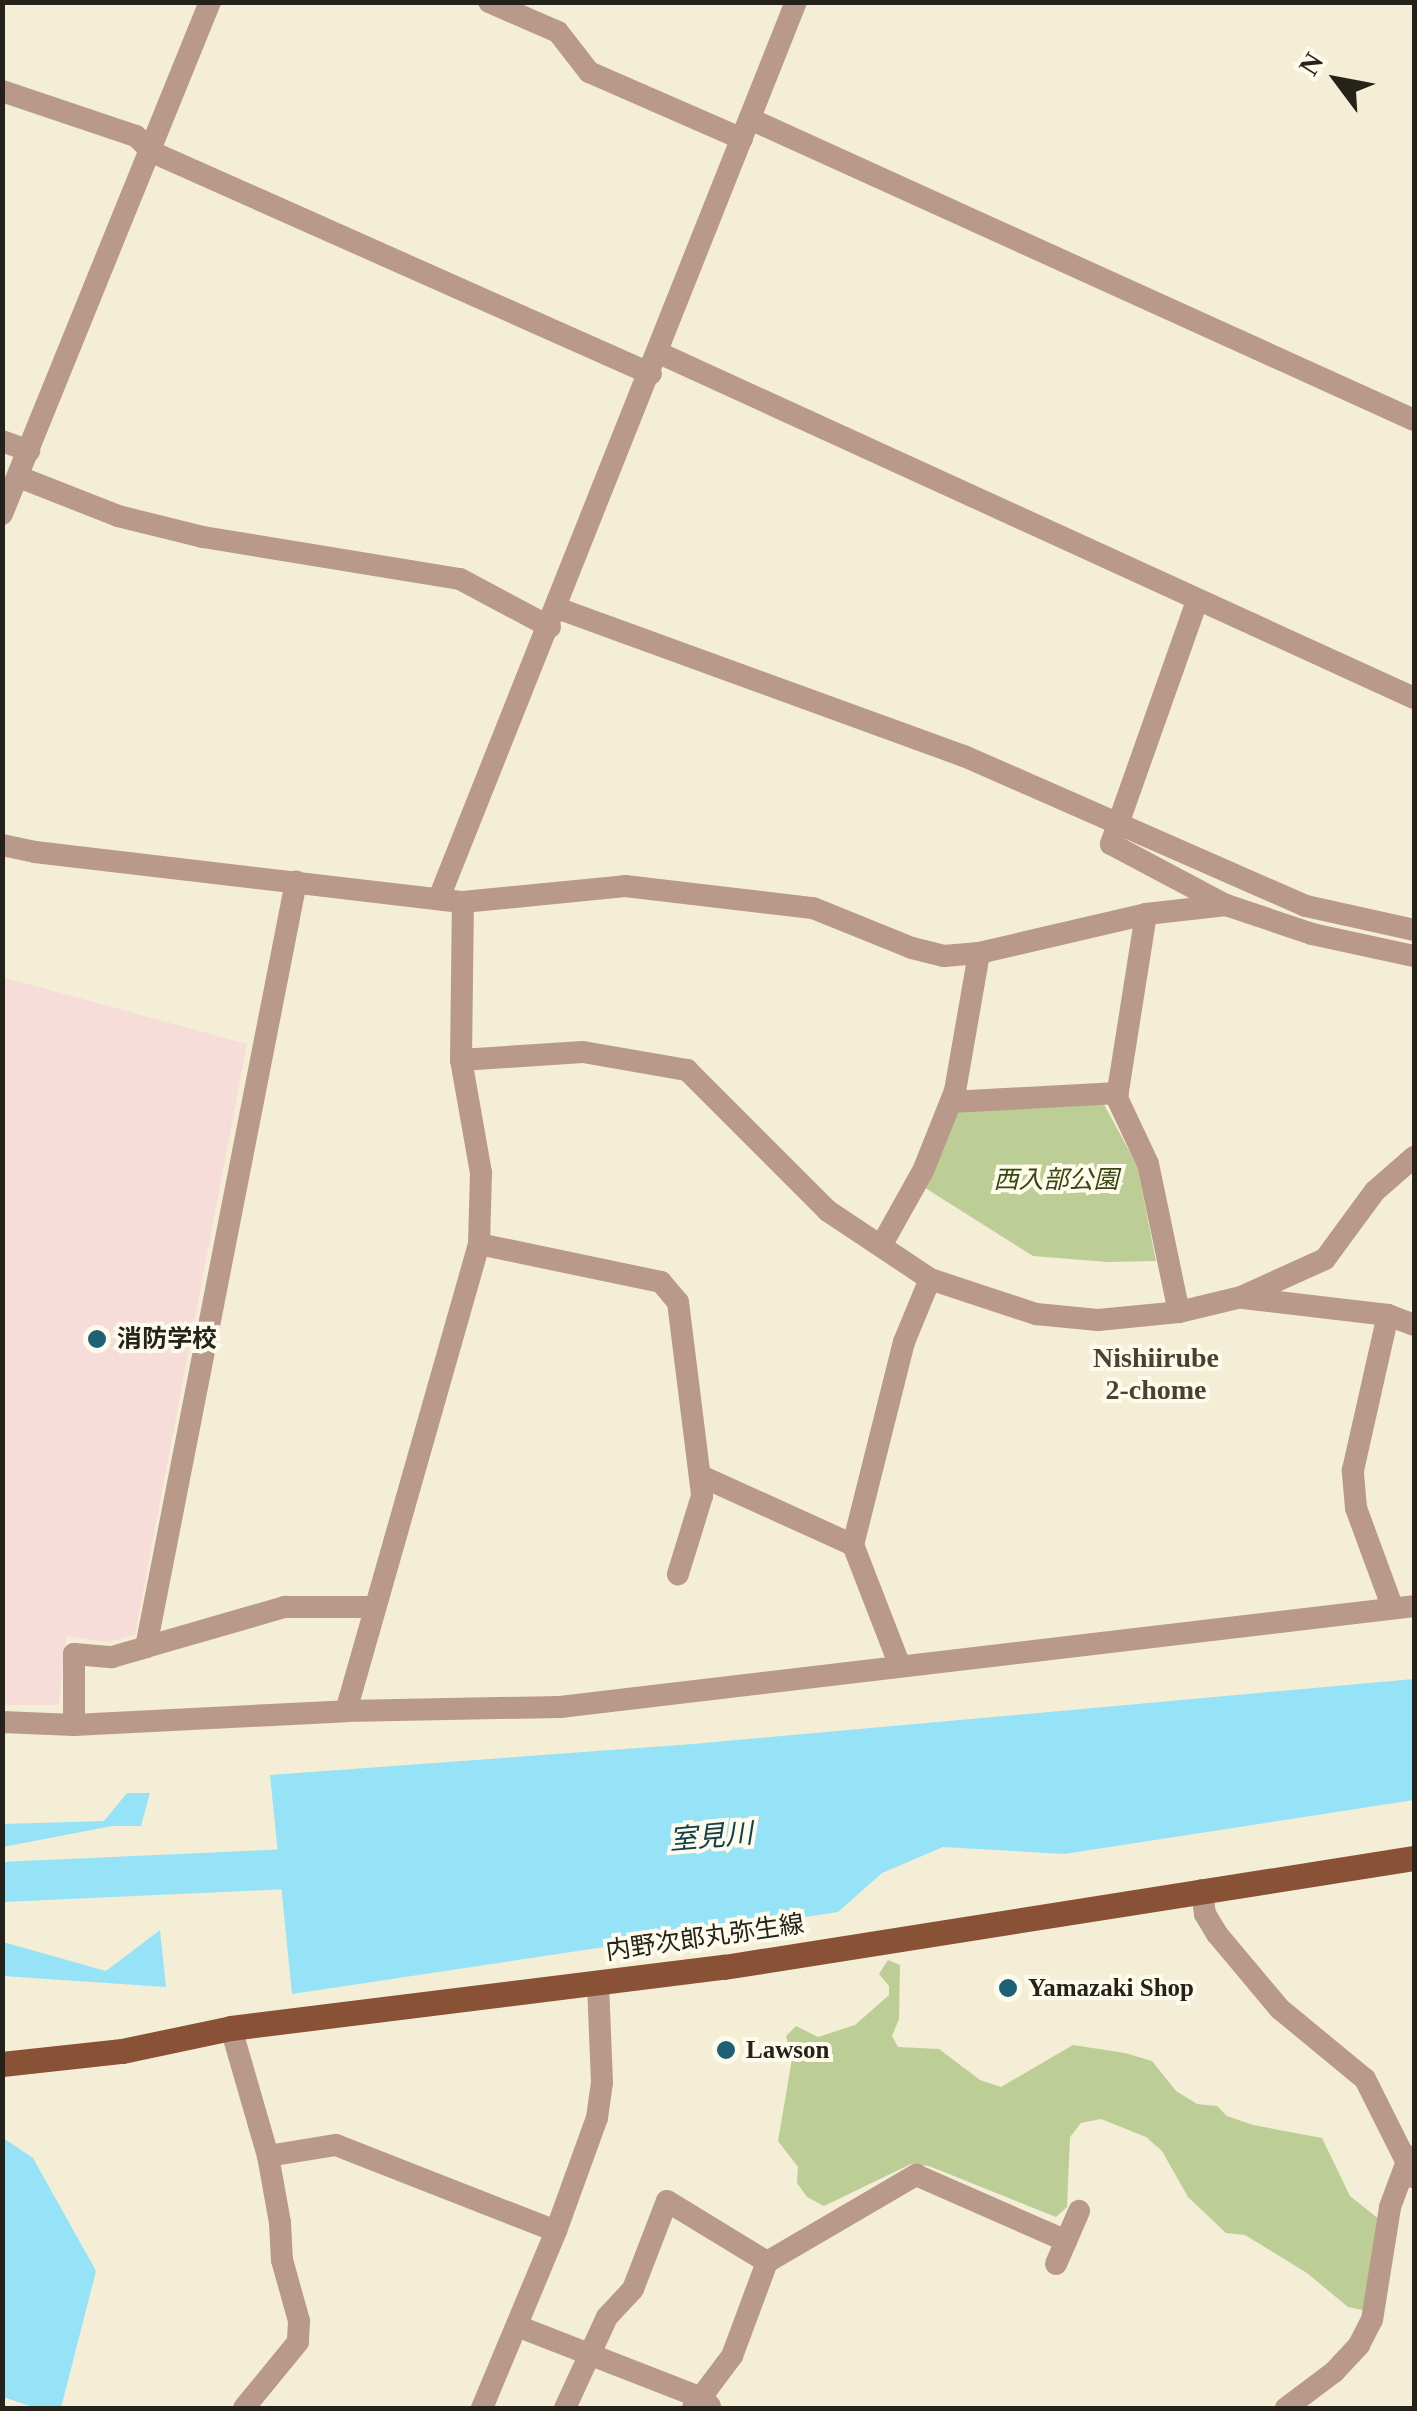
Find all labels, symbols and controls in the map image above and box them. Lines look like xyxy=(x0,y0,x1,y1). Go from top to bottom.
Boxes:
north arrow xyxy=(1287,30,1387,130)
text: N xyxy=(1293,47,1330,81)
park label: 西入部公園 xyxy=(994,1165,1118,1195)
place label: 消防学校 xyxy=(117,1324,217,1354)
marker: 消防学校 xyxy=(86,1328,108,1350)
district label: Nishiirube 2-chome xyxy=(1093,1341,1219,1407)
water label: 室見川 xyxy=(668,1817,754,1857)
street label: 内野次郎丸弥生線 xyxy=(604,1909,806,1967)
place label: Yamazaki Shop xyxy=(1028,1973,1194,2003)
marker: Yamazaki Shop xyxy=(997,1977,1019,1999)
place label: Lawson xyxy=(746,2035,829,2065)
marker: Lawson xyxy=(715,2039,737,2061)

